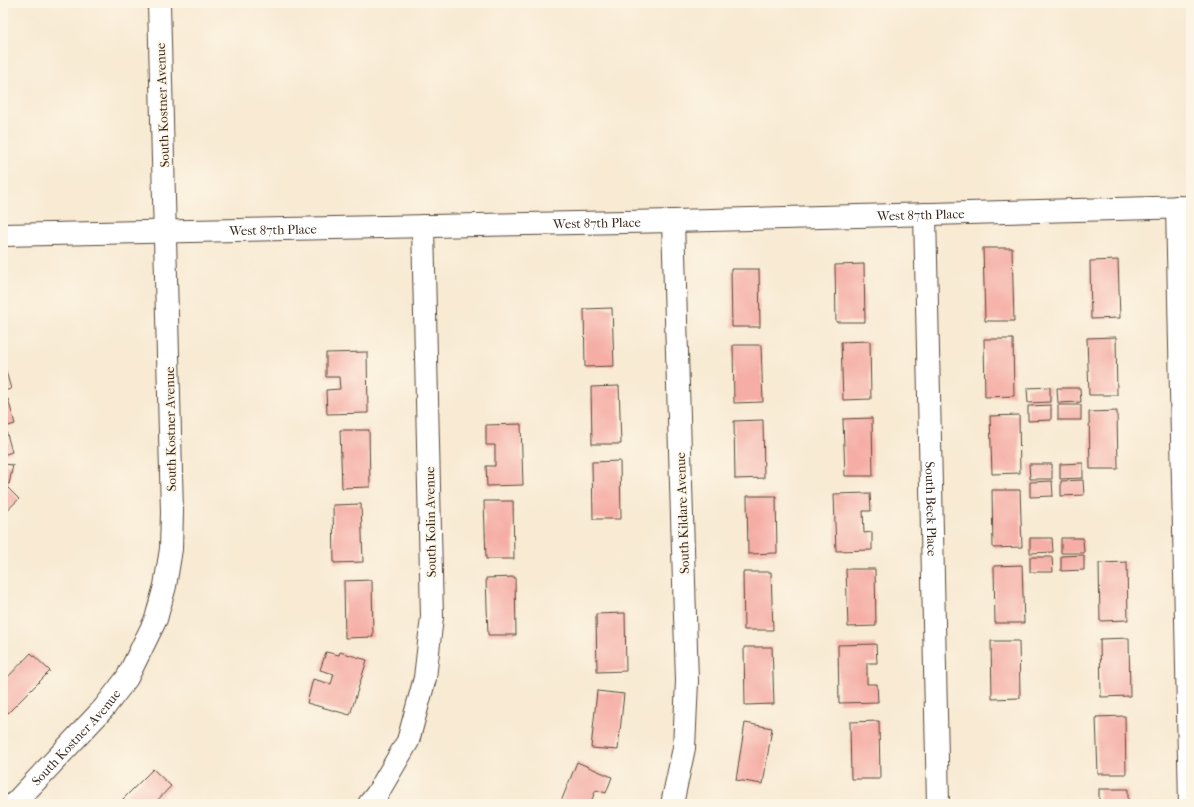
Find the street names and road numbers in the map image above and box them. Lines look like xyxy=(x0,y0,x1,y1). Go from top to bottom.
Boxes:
street label: South Kostner Avenue xyxy=(153,42,172,168)
street label: West 87th Place xyxy=(876,206,965,224)
street label: West 87th Place xyxy=(552,215,641,232)
street label: West 87th Place xyxy=(228,221,318,238)
street label: South Kostner Avenue xyxy=(162,366,179,491)
street label: South Kildare Avenue xyxy=(673,451,692,574)
street label: South Beck Place xyxy=(922,461,940,557)
street label: South Kolin Avenue xyxy=(422,466,439,577)
street label: South Kostner Avenue xyxy=(28,686,124,789)

